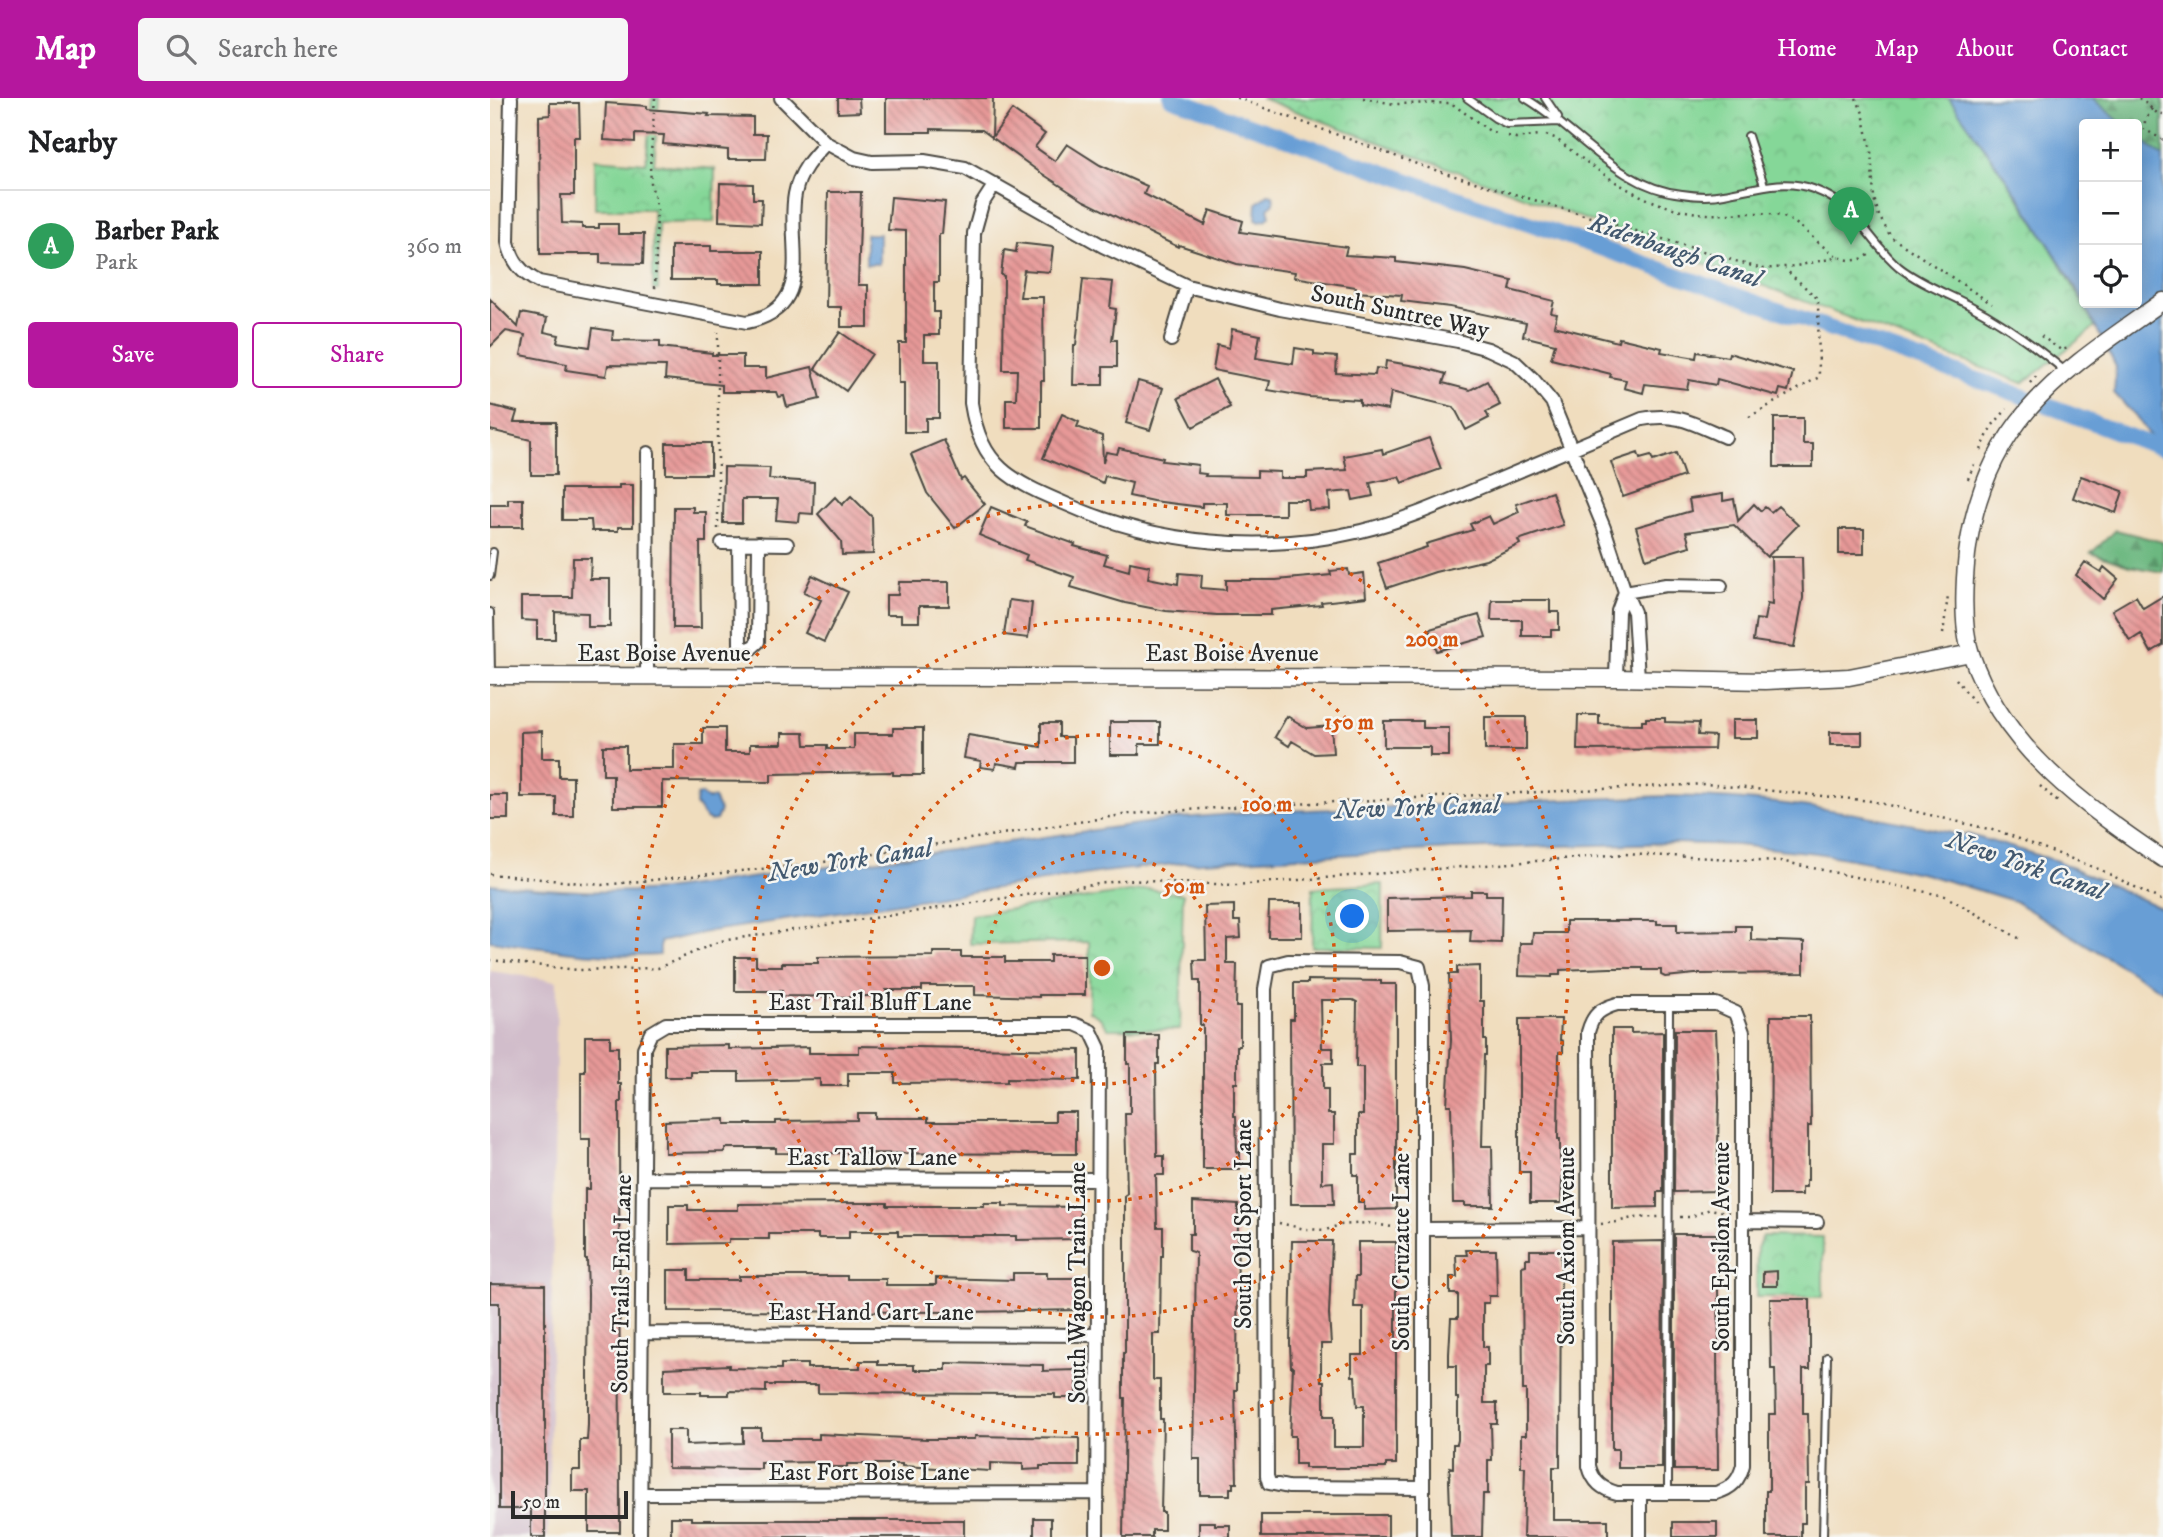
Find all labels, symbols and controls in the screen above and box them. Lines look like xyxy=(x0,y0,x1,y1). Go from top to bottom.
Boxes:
search box xyxy=(138,18,628,81)
text: Map xyxy=(35,29,96,70)
icon: search xyxy=(162,30,200,68)
text: Search here xyxy=(218,33,338,66)
text: Home xyxy=(1777,34,1836,64)
text: Map xyxy=(1874,34,1919,64)
text: About xyxy=(1957,34,2014,64)
text: Contact xyxy=(2052,34,2128,64)
map controls xyxy=(2079,119,2142,308)
button: + xyxy=(2079,119,2142,182)
text: Nearby xyxy=(28,125,117,162)
button: − xyxy=(2079,182,2142,245)
pin: A xyxy=(1828,187,1874,245)
water label: Ridenbaugh Canal xyxy=(1583,206,1769,297)
text: Barber Park xyxy=(95,215,219,248)
text: A xyxy=(44,232,58,261)
text: 360 m xyxy=(407,232,462,261)
button: locate xyxy=(2079,245,2142,308)
text: Park xyxy=(95,248,138,277)
street label: South Suntree Way xyxy=(1308,278,1492,346)
button: Save xyxy=(28,322,238,388)
button: Share xyxy=(252,322,462,388)
text: 200 m xyxy=(1405,627,1459,653)
street label: East Boise Avenue xyxy=(577,639,751,669)
street label: East Boise Avenue xyxy=(1145,639,1319,669)
text: 150 m xyxy=(1324,710,1374,736)
water label: New York Canal xyxy=(1332,789,1504,827)
text: 100 m xyxy=(1242,792,1292,818)
water label: New York Canal xyxy=(1940,823,2113,910)
water label: New York Canal xyxy=(764,831,938,891)
text: 50 m xyxy=(1162,874,1205,900)
your location xyxy=(1335,899,1369,933)
centre of rings xyxy=(1090,956,1114,980)
street label: East Trail Bluff Lane xyxy=(768,988,972,1018)
street label: South Old Sport Lane xyxy=(1229,1119,1259,1329)
street label: South Epsilon Avenue xyxy=(1707,1142,1737,1352)
street label: East Tallow Lane xyxy=(787,1143,957,1173)
street label: South Axiom Avenue xyxy=(1552,1147,1582,1345)
street label: South Cruzatte Lane xyxy=(1387,1153,1417,1351)
street label: South Wagon Train Lane xyxy=(1063,1162,1093,1404)
street label: South Trails End Lane xyxy=(605,1174,639,1394)
street label: East Hand Cart Lane xyxy=(768,1298,974,1328)
street label: East Fort Boise Lane xyxy=(768,1458,970,1488)
scale bar xyxy=(511,1488,628,1520)
text: 50 m xyxy=(522,1491,560,1514)

